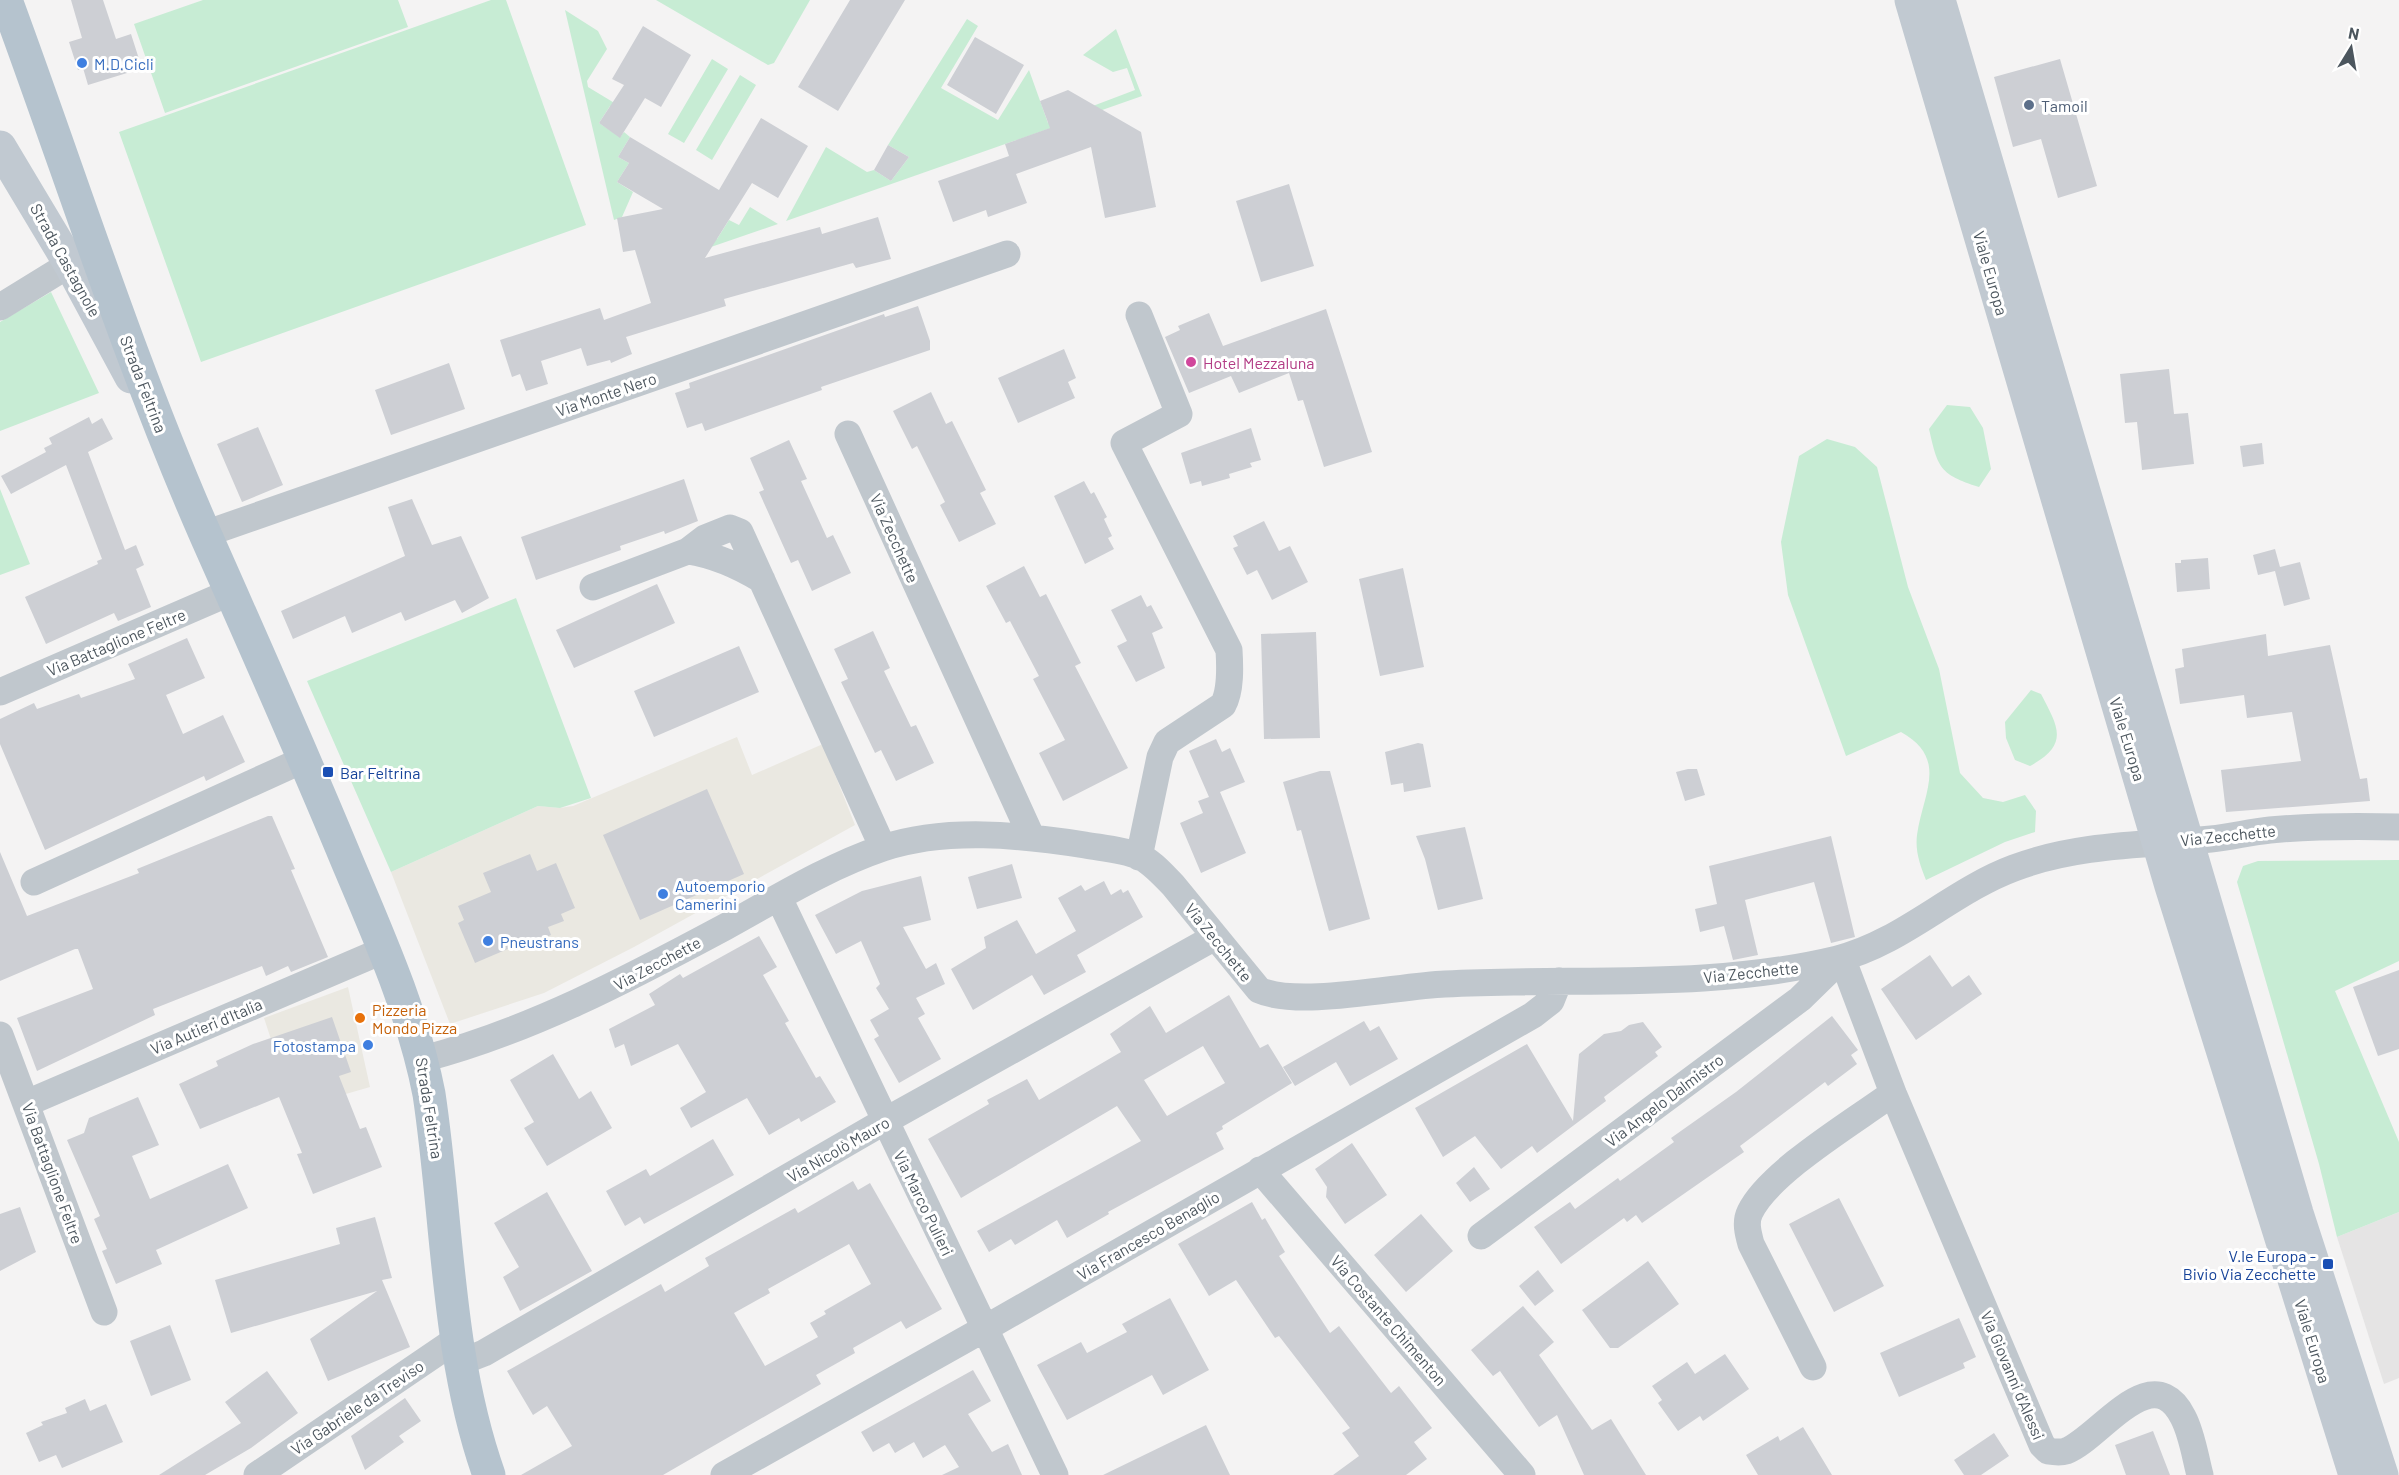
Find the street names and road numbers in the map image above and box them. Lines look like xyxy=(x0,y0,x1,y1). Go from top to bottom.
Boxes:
street label: Strada Castagnole xyxy=(27,200,105,320)
street label: Viale Europa xyxy=(1970,229,2012,317)
street label: Strada Feltrina xyxy=(117,333,171,435)
street label: Via Monte Nero xyxy=(553,368,659,420)
street label: Via Zecchette xyxy=(867,490,923,586)
street label: Via Battaglione Feltre xyxy=(44,604,188,680)
street label: Viale Europa xyxy=(2106,695,2150,783)
street label: Via Zecchette xyxy=(2179,821,2277,849)
street label: Via Zecchette xyxy=(1182,899,1256,985)
street label: Via Zecchette xyxy=(610,932,704,994)
street label: Via Zecchette xyxy=(1702,958,1800,986)
street label: Via Autieri d'Italia xyxy=(147,994,265,1058)
street label: Via Angelo Dalmistro xyxy=(1601,1049,1727,1151)
street label: Strada Feltrina xyxy=(413,1056,447,1160)
street label: Via Battaglione Feltre xyxy=(19,1100,87,1246)
street label: Via Nicolò Mauro xyxy=(784,1112,892,1186)
street label: Via Marco Pulieri xyxy=(890,1147,958,1259)
street label: Via Francesco Benaglio xyxy=(1073,1186,1223,1284)
street label: Via Costante Chimenton xyxy=(1327,1251,1451,1389)
street label: Viale Europa xyxy=(2291,1297,2335,1385)
street label: Via Giovanni d'Alessi xyxy=(1977,1308,2049,1442)
street label: Via Gabriele da Treviso xyxy=(287,1356,427,1458)

